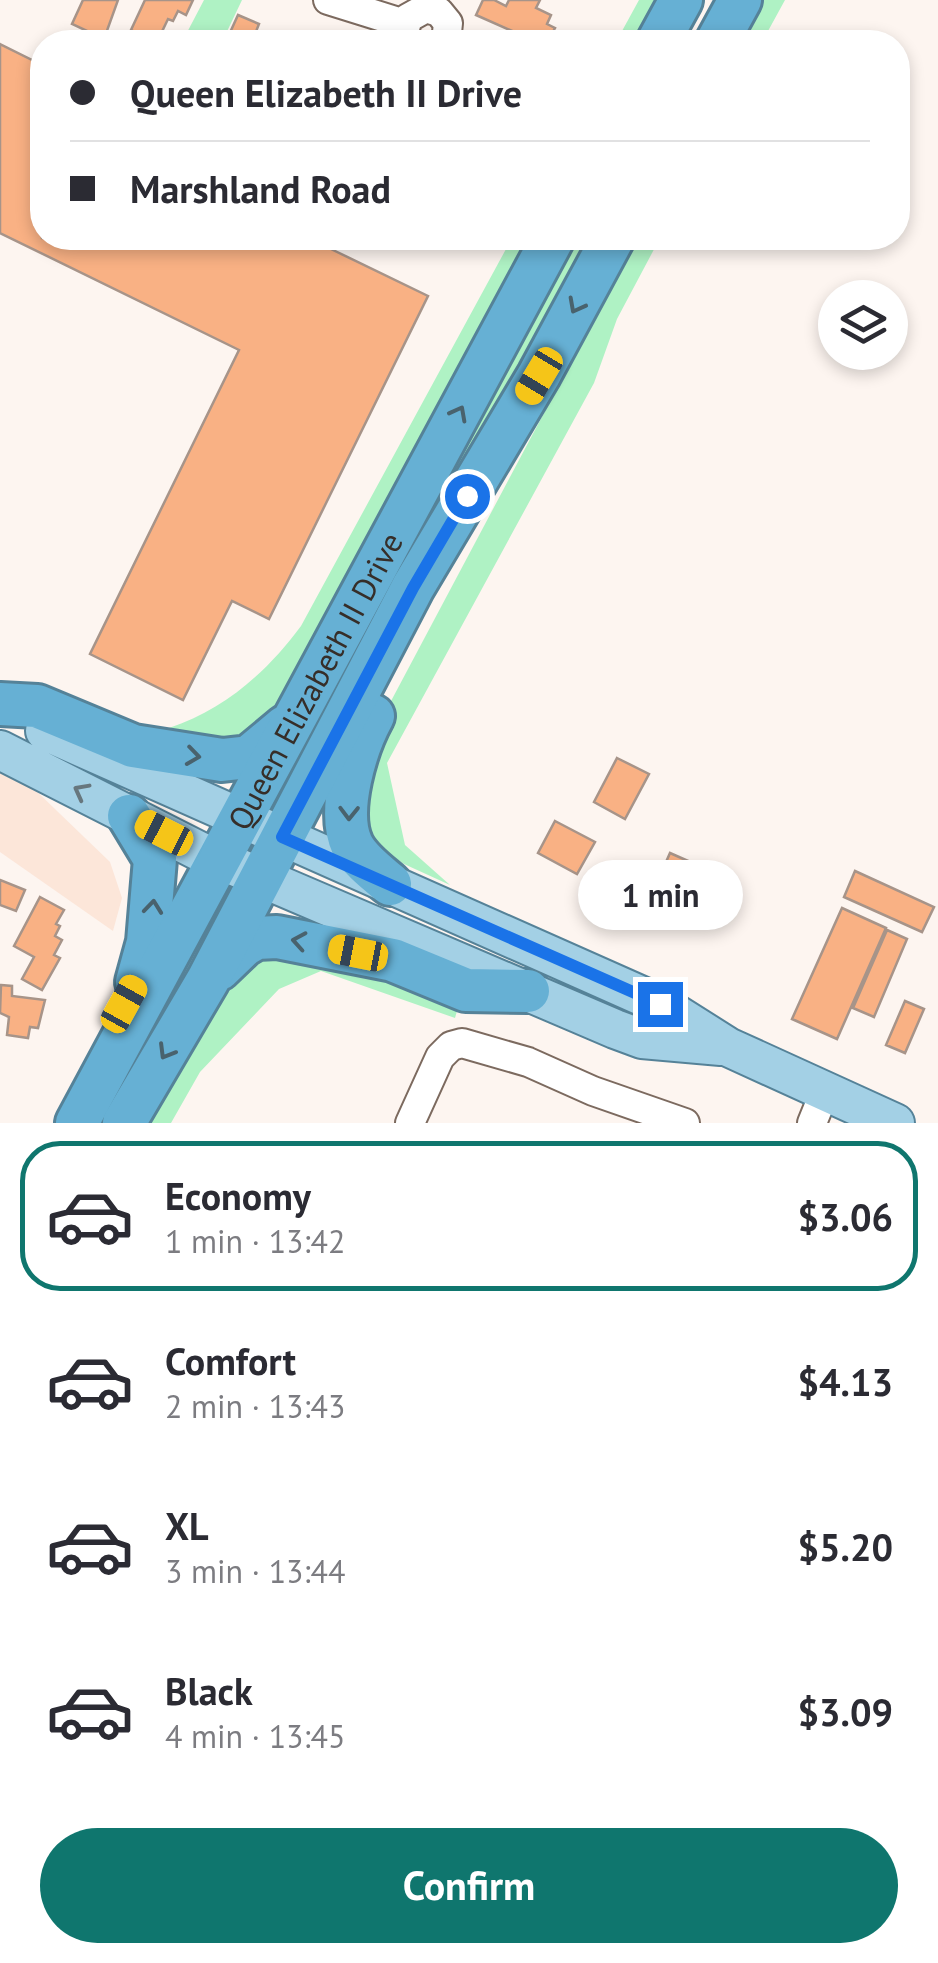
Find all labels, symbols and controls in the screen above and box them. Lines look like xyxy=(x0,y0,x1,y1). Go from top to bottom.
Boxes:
text: Queen Elizabeth II Drive xyxy=(130,68,522,117)
text: Marshland Road xyxy=(130,164,391,213)
map controls xyxy=(818,280,908,370)
button: layers xyxy=(818,280,908,370)
one-way arrow xyxy=(569,296,589,314)
car xyxy=(511,343,567,409)
one-way arrow xyxy=(447,406,467,424)
route start xyxy=(445,474,490,519)
street label: Queen Elizabeth II Drive xyxy=(218,525,412,837)
one-way arrow xyxy=(185,744,202,765)
one-way arrow xyxy=(73,783,91,803)
car xyxy=(130,806,198,860)
one-way arrow xyxy=(338,806,359,822)
callout: 1 min xyxy=(578,859,742,929)
text: 1 min xyxy=(621,874,700,916)
one-way arrow xyxy=(141,898,163,914)
one-way arrow xyxy=(291,931,307,952)
car xyxy=(326,933,390,973)
car xyxy=(96,970,152,1038)
route end xyxy=(638,982,683,1027)
one-way arrow xyxy=(159,1041,178,1059)
icon: car xyxy=(45,1171,135,1261)
text: Economy xyxy=(165,1171,311,1220)
text: $3.06 xyxy=(797,1192,893,1241)
text: 1 min · 13:42 xyxy=(165,1220,345,1262)
icon: car xyxy=(45,1336,135,1426)
text: Comfort xyxy=(165,1336,296,1385)
text: $4.13 xyxy=(797,1357,893,1406)
text: 2 min · 13:43 xyxy=(165,1385,345,1427)
icon: car xyxy=(45,1501,135,1591)
text: XL xyxy=(165,1501,209,1550)
text: $5.20 xyxy=(797,1522,893,1571)
text: 3 min · 13:44 xyxy=(165,1550,345,1592)
icon: car xyxy=(45,1666,135,1756)
text: Black xyxy=(165,1666,253,1715)
text: $3.09 xyxy=(797,1687,893,1736)
text: 4 min · 13:45 xyxy=(165,1715,345,1757)
button: Confirm xyxy=(40,1828,898,1943)

